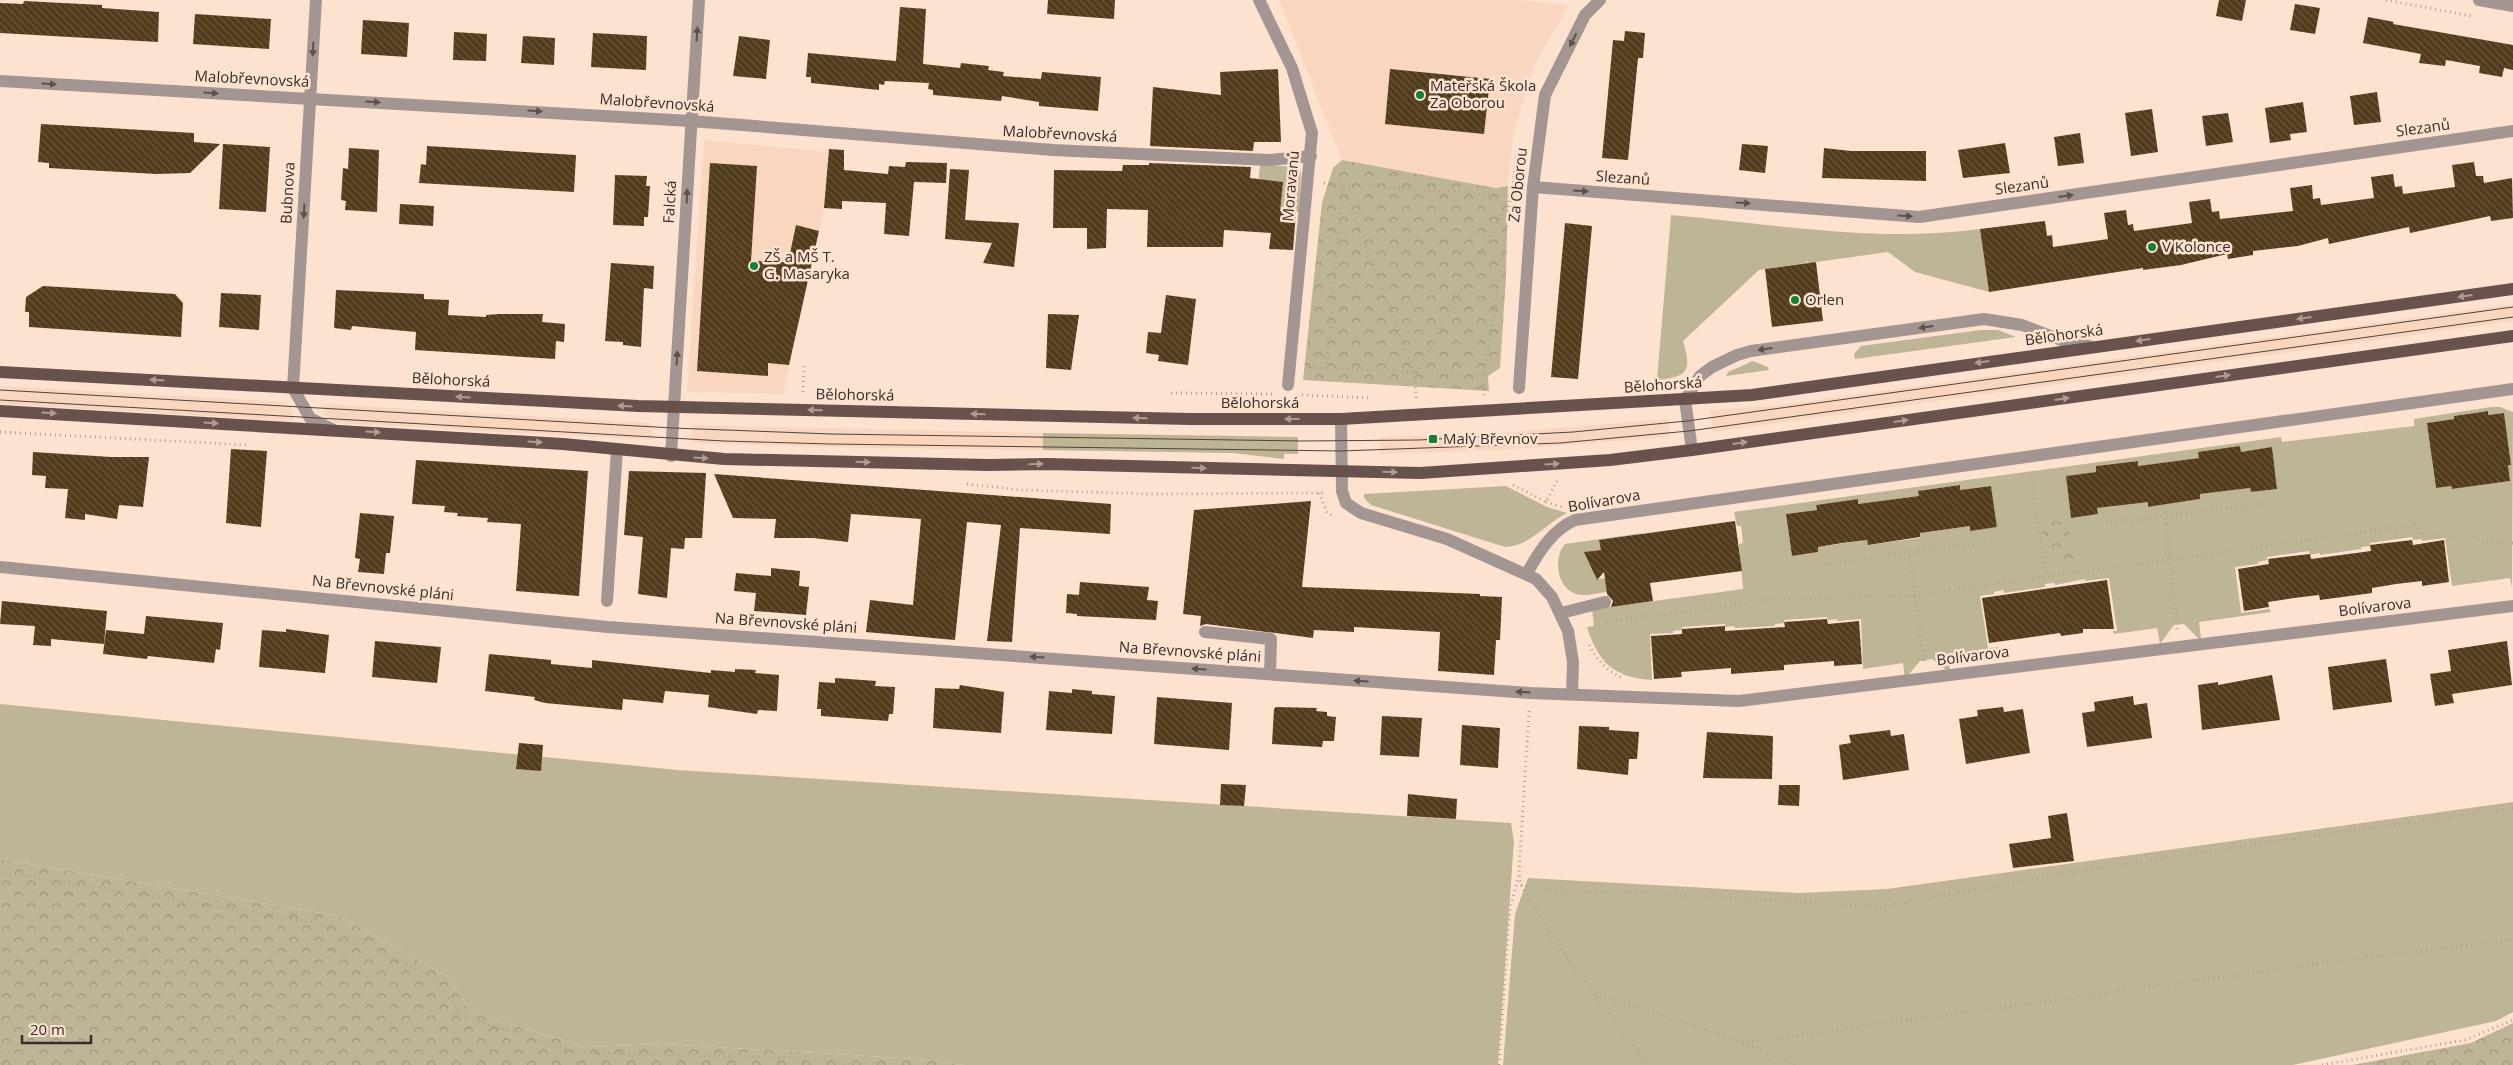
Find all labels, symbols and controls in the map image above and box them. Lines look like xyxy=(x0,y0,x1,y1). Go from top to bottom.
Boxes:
one-way arrow xyxy=(693,25,701,41)
one-way arrow xyxy=(1569,33,1577,47)
one-way arrow xyxy=(308,41,316,57)
street label: Malobřevnovská xyxy=(194,65,310,91)
place label: Mateřská Škola Za Oborou xyxy=(1430,75,1536,112)
one-way arrow xyxy=(41,80,57,88)
street label: Malobřevnovská xyxy=(599,88,715,116)
one-way arrow xyxy=(203,89,219,97)
marker: Mateřská Škola Za Oborou xyxy=(1414,89,1426,101)
one-way arrow xyxy=(365,98,381,106)
one-way arrow xyxy=(528,108,544,116)
street label: Slezanů xyxy=(2395,113,2451,141)
street label: Malobřevnovská xyxy=(1002,120,1118,146)
street label: Za Oborou xyxy=(1503,147,1531,223)
street label: Moravanů xyxy=(1277,150,1303,222)
street label: Bubnova xyxy=(275,161,299,224)
street label: Slezanů xyxy=(1595,165,1651,189)
street label: Slezanů xyxy=(1994,171,2050,199)
street label: Falcká xyxy=(658,180,680,224)
one-way arrow xyxy=(683,187,691,203)
one-way arrow xyxy=(1574,187,1590,195)
one-way arrow xyxy=(2059,192,2075,200)
one-way arrow xyxy=(1736,200,1752,208)
one-way arrow xyxy=(299,203,307,219)
one-way arrow xyxy=(1898,213,1914,221)
place label: V Kolonce xyxy=(2162,236,2231,256)
marker: V Kolonce xyxy=(2146,241,2158,253)
place label: ZŠ a MŠ T. G. Masaryka xyxy=(764,246,850,283)
marker: ZŠ a MŠ T. G. Masaryka xyxy=(748,260,760,272)
place label: Orlen xyxy=(1805,289,1844,309)
one-way arrow xyxy=(2456,292,2472,300)
marker: Orlen xyxy=(1789,294,1801,306)
one-way arrow xyxy=(2295,314,2311,322)
street label: Bělohorská xyxy=(2024,319,2104,349)
one-way arrow xyxy=(1918,323,1934,331)
one-way arrow xyxy=(2134,336,2150,344)
one-way arrow xyxy=(1757,346,1773,354)
one-way arrow xyxy=(673,350,681,366)
one-way arrow xyxy=(1973,359,1989,367)
street label: Bělohorská xyxy=(411,367,491,391)
street label: Bělohorská xyxy=(1623,371,1703,397)
one-way arrow xyxy=(2216,372,2232,380)
one-way arrow xyxy=(149,376,165,384)
street label: Bělohorská xyxy=(816,383,895,405)
street label: Bělohorská xyxy=(1221,392,1299,412)
one-way arrow xyxy=(455,393,471,401)
one-way arrow xyxy=(2055,394,2071,402)
one-way arrow xyxy=(617,401,633,409)
one-way arrow xyxy=(807,406,823,414)
one-way arrow xyxy=(41,410,57,418)
one-way arrow xyxy=(970,410,986,418)
one-way arrow xyxy=(1132,413,1148,421)
one-way arrow xyxy=(1284,415,1300,423)
one-way arrow xyxy=(1894,417,1910,425)
one-way arrow xyxy=(203,419,219,427)
place label: Malý Břevnov xyxy=(1443,428,1538,448)
one-way arrow xyxy=(365,429,381,437)
marker: Malý Břevnov xyxy=(1427,433,1439,445)
one-way arrow xyxy=(528,438,544,446)
one-way arrow xyxy=(1733,439,1749,447)
one-way arrow xyxy=(693,454,709,462)
one-way arrow xyxy=(855,458,871,466)
one-way arrow xyxy=(1029,460,1045,468)
one-way arrow xyxy=(1544,460,1560,468)
one-way arrow xyxy=(1191,464,1207,472)
one-way arrow xyxy=(1382,468,1398,476)
street label: Bolívarova xyxy=(1566,484,1642,516)
street label: Na Břevnovské pláni xyxy=(311,570,455,604)
street label: Bolívarova xyxy=(2337,592,2412,620)
street label: Na Břevnovské pláni xyxy=(714,607,858,637)
street label: Na Břevnovské pláni xyxy=(1118,636,1262,666)
street label: Bolívarova xyxy=(1935,641,2010,669)
one-way arrow xyxy=(1029,653,1045,661)
one-way arrow xyxy=(1191,665,1207,673)
one-way arrow xyxy=(1353,676,1369,684)
one-way arrow xyxy=(1515,688,1531,696)
scale bar xyxy=(22,1012,91,1044)
text: 20 m xyxy=(30,1019,65,1039)

